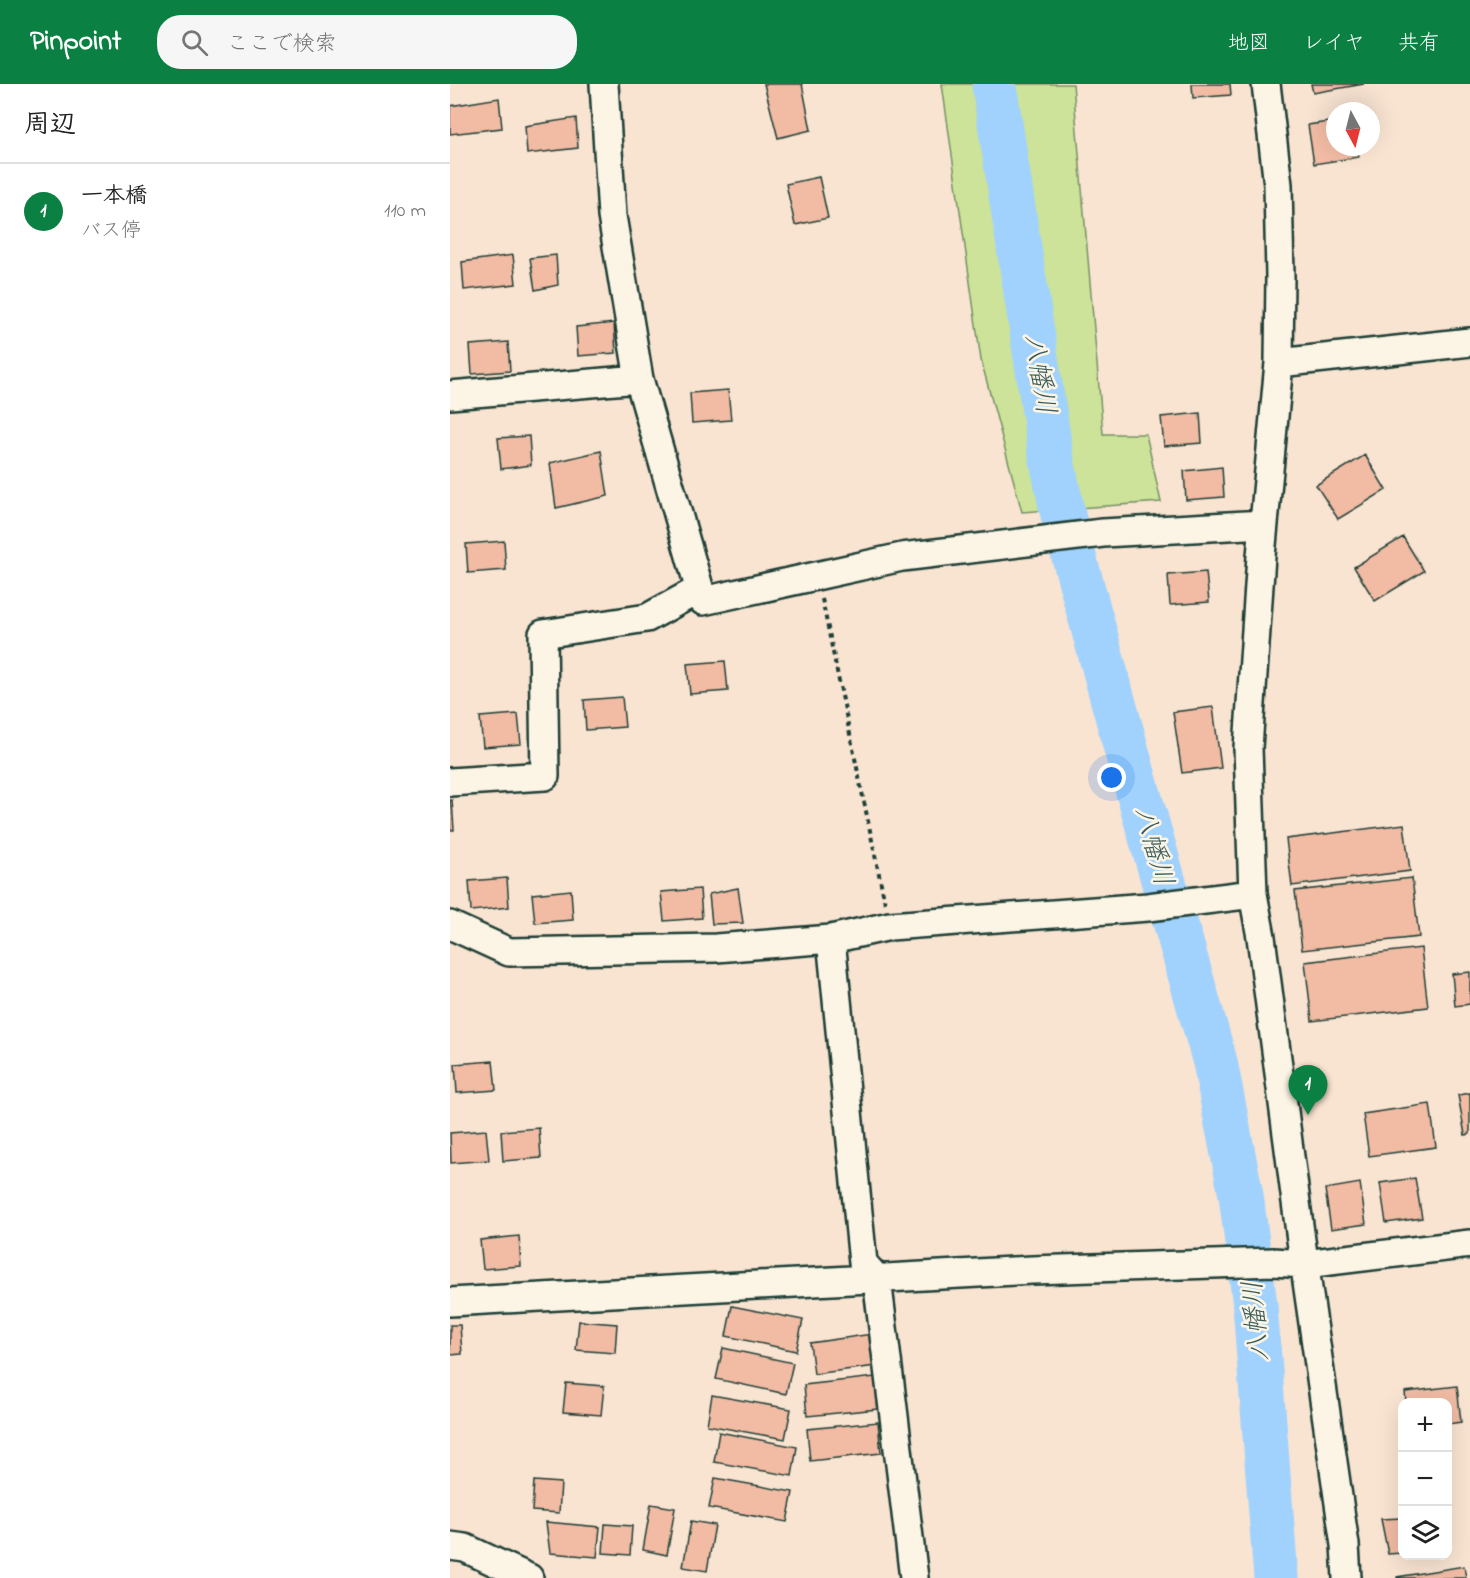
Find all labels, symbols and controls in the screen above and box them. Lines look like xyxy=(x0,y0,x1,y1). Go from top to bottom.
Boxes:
search box xyxy=(157,15,577,69)
text: Pinpoint xyxy=(30,22,121,63)
icon: search xyxy=(178,26,211,59)
text: ここで検索 xyxy=(226,29,336,61)
text: 地図 xyxy=(1228,29,1270,59)
text: レイヤ xyxy=(1303,29,1365,59)
text: 共有 xyxy=(1398,29,1440,59)
north arrow xyxy=(1326,102,1380,156)
text: 周辺 xyxy=(24,107,76,145)
text: 一本橋 xyxy=(81,181,147,213)
text: 1 xyxy=(40,197,47,226)
text: 110 m xyxy=(384,197,426,226)
text: バス停 xyxy=(81,217,141,246)
water label: 八幡川 xyxy=(1013,331,1064,417)
your location xyxy=(1097,763,1126,792)
water label: 八幡川 xyxy=(1123,802,1182,891)
pin: 1 xyxy=(1288,1066,1328,1115)
water label: 八幡川 xyxy=(1235,1279,1280,1363)
map controls xyxy=(1398,1398,1452,1560)
button: + xyxy=(1398,1398,1452,1452)
button: − xyxy=(1398,1452,1452,1506)
button: layers xyxy=(1398,1506,1452,1560)

